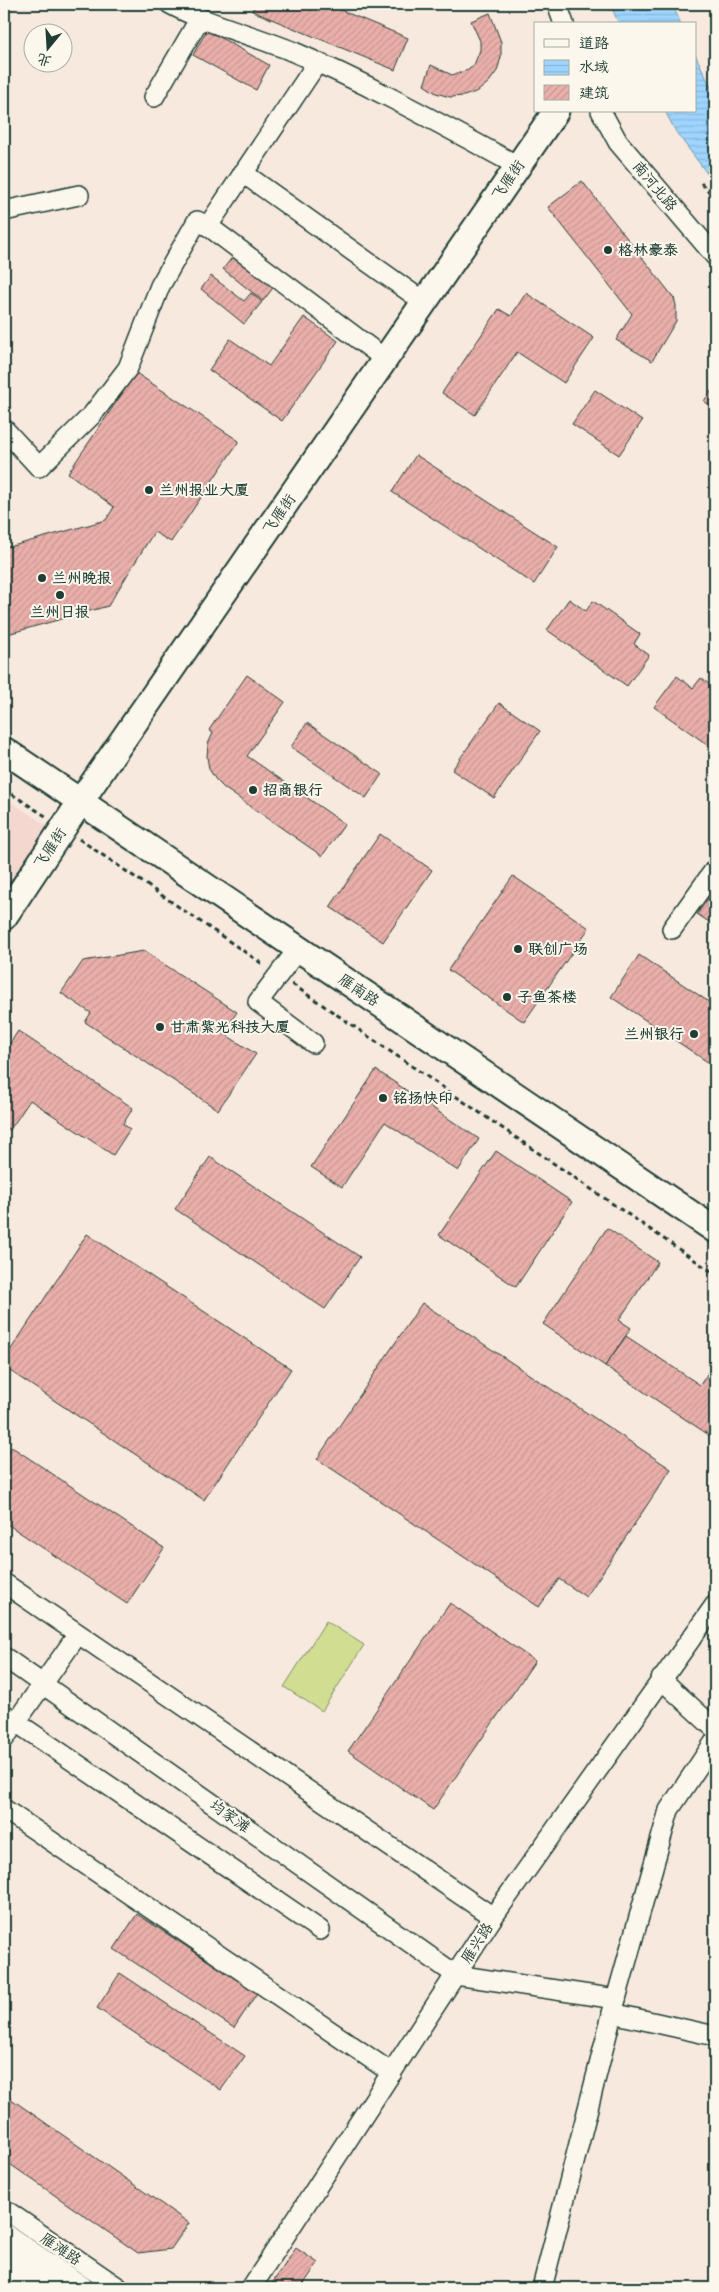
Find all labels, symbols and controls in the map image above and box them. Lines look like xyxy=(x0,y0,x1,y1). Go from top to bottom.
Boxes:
north arrow xyxy=(22,22,72,72)
legend xyxy=(534,22,696,112)
text: 道路 xyxy=(579,32,609,52)
text: 北 xyxy=(34,50,53,72)
text: 水域 xyxy=(579,56,609,76)
text: 建筑 xyxy=(579,82,609,102)
street label: 飞雁街 xyxy=(486,155,528,204)
street label: 南河北路 xyxy=(629,156,683,215)
place label: 格林豪泰 xyxy=(618,239,678,259)
marker: 格林豪泰 xyxy=(602,244,614,256)
place label: 兰州报业大厦 xyxy=(159,479,249,499)
marker: 兰州报业大厦 xyxy=(143,484,155,496)
street label: 飞雁街 xyxy=(257,489,299,538)
place label: 兰州晚报 xyxy=(52,567,112,587)
marker: 兰州晚报 xyxy=(36,572,48,584)
marker: 兰州日报 xyxy=(54,589,66,601)
place label: 兰州日报 xyxy=(30,601,90,621)
place label: 招商银行 xyxy=(263,779,323,799)
marker: 招商银行 xyxy=(247,784,259,796)
street label: 飞雁街 xyxy=(28,823,70,872)
place label: 联创广场 xyxy=(528,938,588,958)
marker: 联创广场 xyxy=(512,943,524,955)
street label: 雁南路 xyxy=(335,968,384,1010)
place label: 子鱼茶楼 xyxy=(517,986,577,1006)
marker: 子鱼茶楼 xyxy=(501,991,513,1003)
place label: 甘肃紫光科技大厦 xyxy=(170,1016,290,1036)
marker: 甘肃紫光科技大厦 xyxy=(154,1021,166,1033)
place label: 兰州银行 xyxy=(624,1023,684,1043)
marker: 兰州银行 xyxy=(688,1028,700,1040)
place label: 铭扬快印 xyxy=(393,1087,453,1107)
marker: 铭扬快印 xyxy=(377,1092,389,1104)
street label: 均家滩 xyxy=(206,1794,255,1836)
street label: 雁兴路 xyxy=(456,1918,497,1967)
street label: 雁滩路 xyxy=(37,2227,86,2269)

